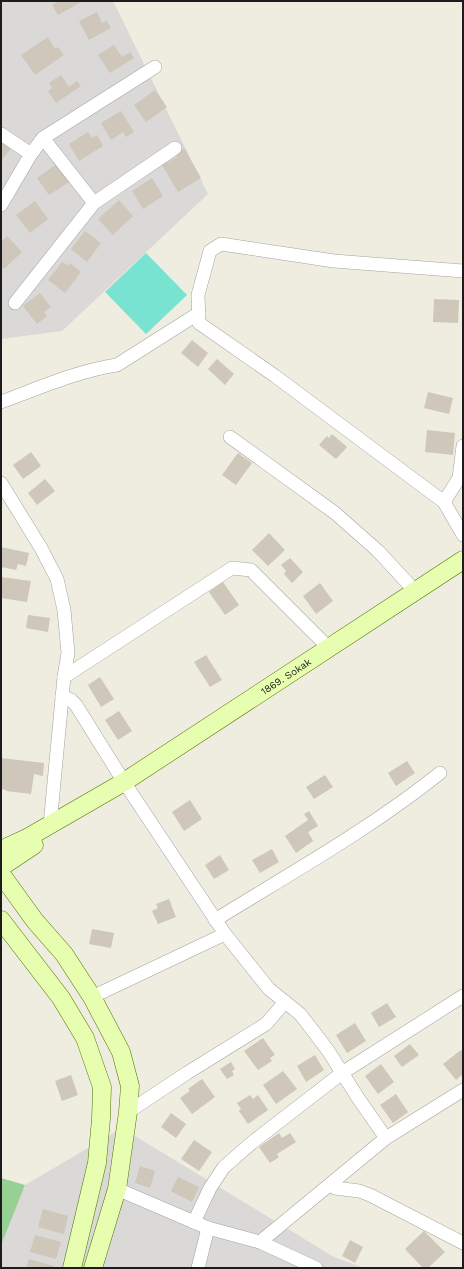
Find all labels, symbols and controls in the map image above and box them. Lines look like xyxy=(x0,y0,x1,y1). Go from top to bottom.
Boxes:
street label: 1869. Sokak xyxy=(259,655,313,696)

